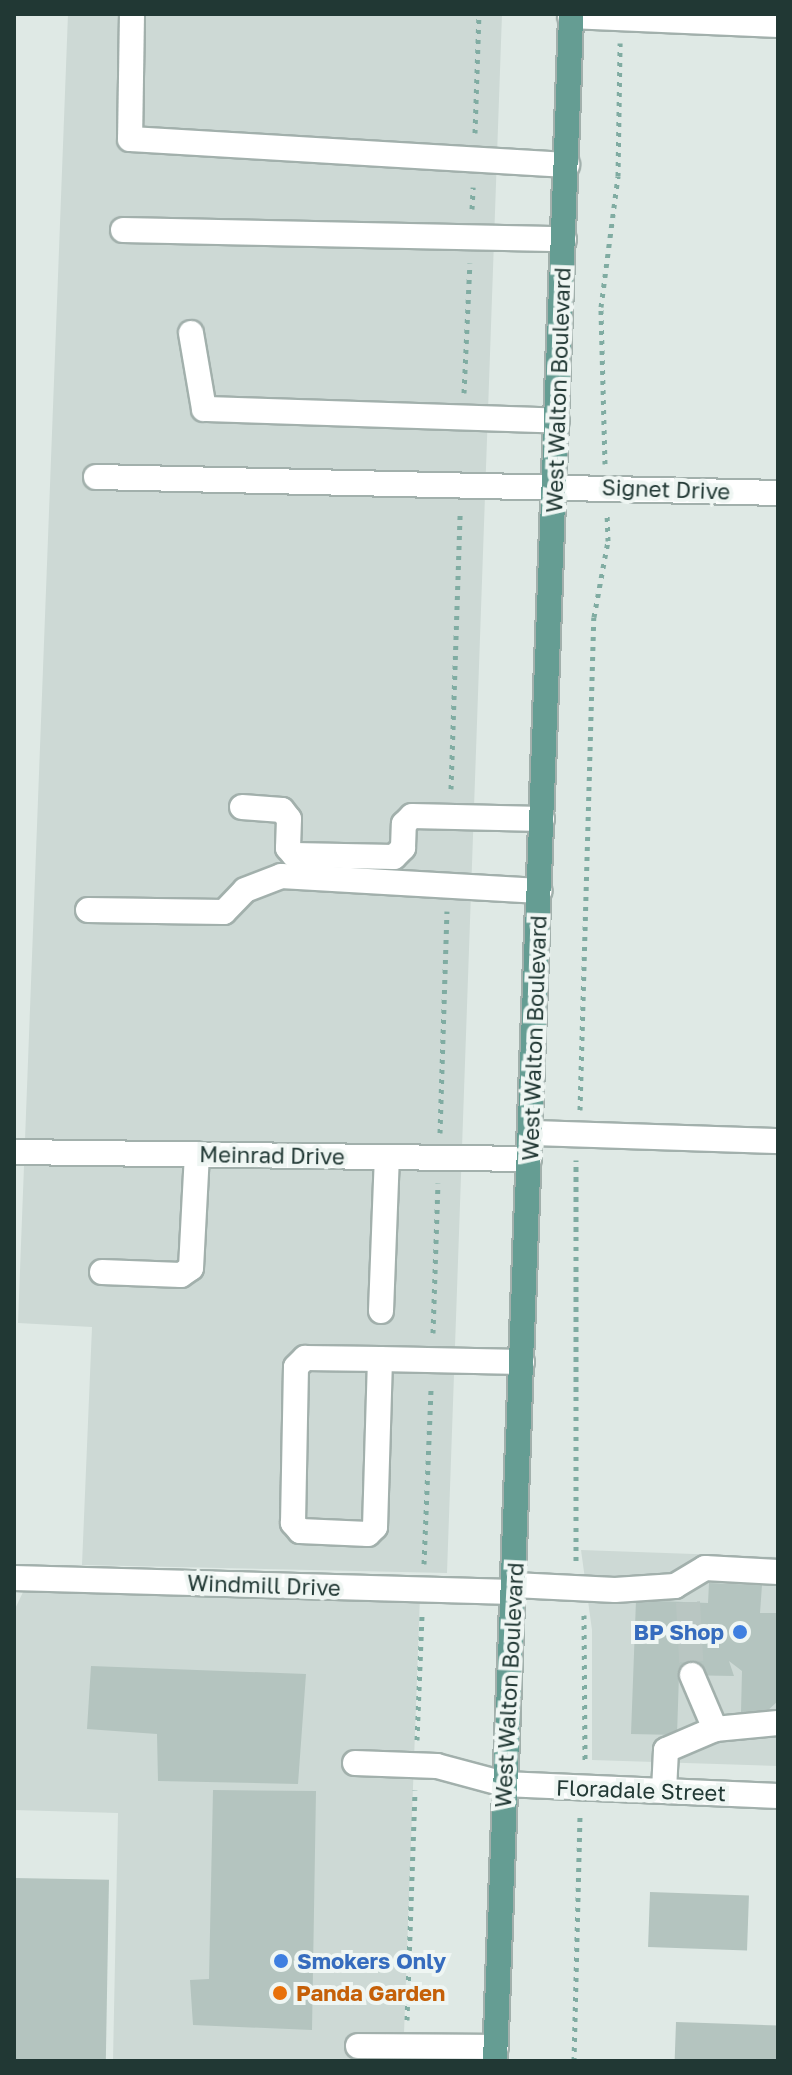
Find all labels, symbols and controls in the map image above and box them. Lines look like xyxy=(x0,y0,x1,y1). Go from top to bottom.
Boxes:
street label: West Walton Boulevard xyxy=(541,267,575,513)
street label: Signet Drive xyxy=(601,474,731,504)
street label: West Walton Boulevard xyxy=(517,915,551,1161)
street label: Meinrad Drive xyxy=(199,1141,345,1169)
street label: West Walton Boulevard xyxy=(489,1562,529,1808)
street label: Windmill Drive xyxy=(187,1569,341,1601)
place label: BP Shop xyxy=(633,1619,724,1645)
marker: BP Shop xyxy=(731,1623,749,1641)
street label: Floradale Street xyxy=(556,1774,726,1806)
place label: Smokers Only xyxy=(297,1948,446,1974)
marker: Smokers Only xyxy=(272,1952,290,1970)
place label: Panda Garden xyxy=(296,1980,445,2006)
marker: Panda Garden xyxy=(271,1984,289,2002)

